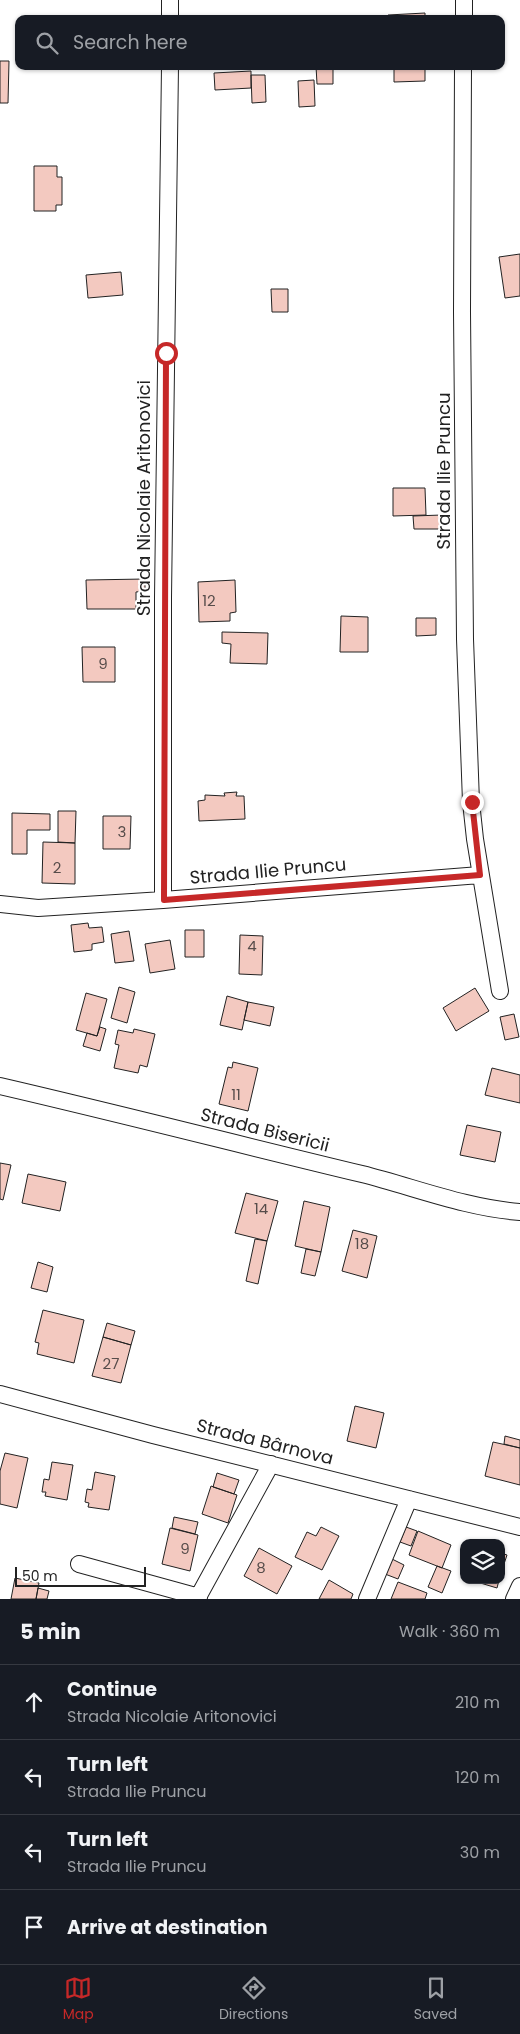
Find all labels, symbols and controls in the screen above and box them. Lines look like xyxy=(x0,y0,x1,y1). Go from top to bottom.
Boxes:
search box xyxy=(15,15,505,70)
icon: search xyxy=(33,29,61,57)
text: Search here xyxy=(73,29,187,56)
route start xyxy=(155,342,178,365)
street label: Strada Nicolaie Aritonovici xyxy=(131,380,156,616)
street label: Strada Ilie Pruncu xyxy=(431,392,456,550)
house number: 12 xyxy=(202,590,216,611)
house number: 9 xyxy=(98,653,108,674)
route end xyxy=(461,791,484,814)
house number: 3 xyxy=(118,821,126,842)
street label: Strada Ilie Pruncu xyxy=(189,851,347,890)
house number: 2 xyxy=(53,857,61,878)
house number: 4 xyxy=(247,935,257,956)
house number: 11 xyxy=(231,1084,241,1105)
street label: Strada Bisericii xyxy=(198,1101,332,1158)
house number: 14 xyxy=(254,1198,268,1219)
house number: 18 xyxy=(355,1233,369,1254)
house number: 27 xyxy=(103,1353,119,1374)
street label: Strada Bârnova xyxy=(194,1412,336,1471)
house number: 9 xyxy=(180,1538,190,1559)
map controls xyxy=(460,1539,505,1584)
button: layers xyxy=(460,1539,505,1584)
house number: 8 xyxy=(256,1557,266,1578)
scale bar xyxy=(15,1564,146,1587)
text: 50 m xyxy=(22,1566,58,1586)
text: 5 min xyxy=(20,1617,81,1646)
text: Walk · 360 m xyxy=(399,1620,500,1643)
text: Continue xyxy=(67,1676,157,1703)
icon: ahead xyxy=(20,1688,48,1716)
text: 210 m xyxy=(455,1691,500,1714)
text: Strada Nicolaie Aritonovici xyxy=(67,1705,277,1728)
text: Turn left xyxy=(67,1751,148,1778)
icon: left xyxy=(20,1763,48,1791)
text: 120 m xyxy=(455,1766,500,1789)
text: Strada Ilie Pruncu xyxy=(67,1780,207,1803)
text: Turn left xyxy=(67,1826,148,1853)
icon: left xyxy=(20,1838,48,1866)
text: 30 m xyxy=(460,1841,500,1864)
text: Strada Ilie Pruncu xyxy=(67,1855,207,1878)
icon: arrive xyxy=(20,1913,48,1941)
text: Arrive at destination xyxy=(67,1914,268,1941)
tab: Map xyxy=(63,1974,94,2025)
tab: Directions xyxy=(219,1974,288,2025)
tab: Saved xyxy=(414,1974,457,2025)

